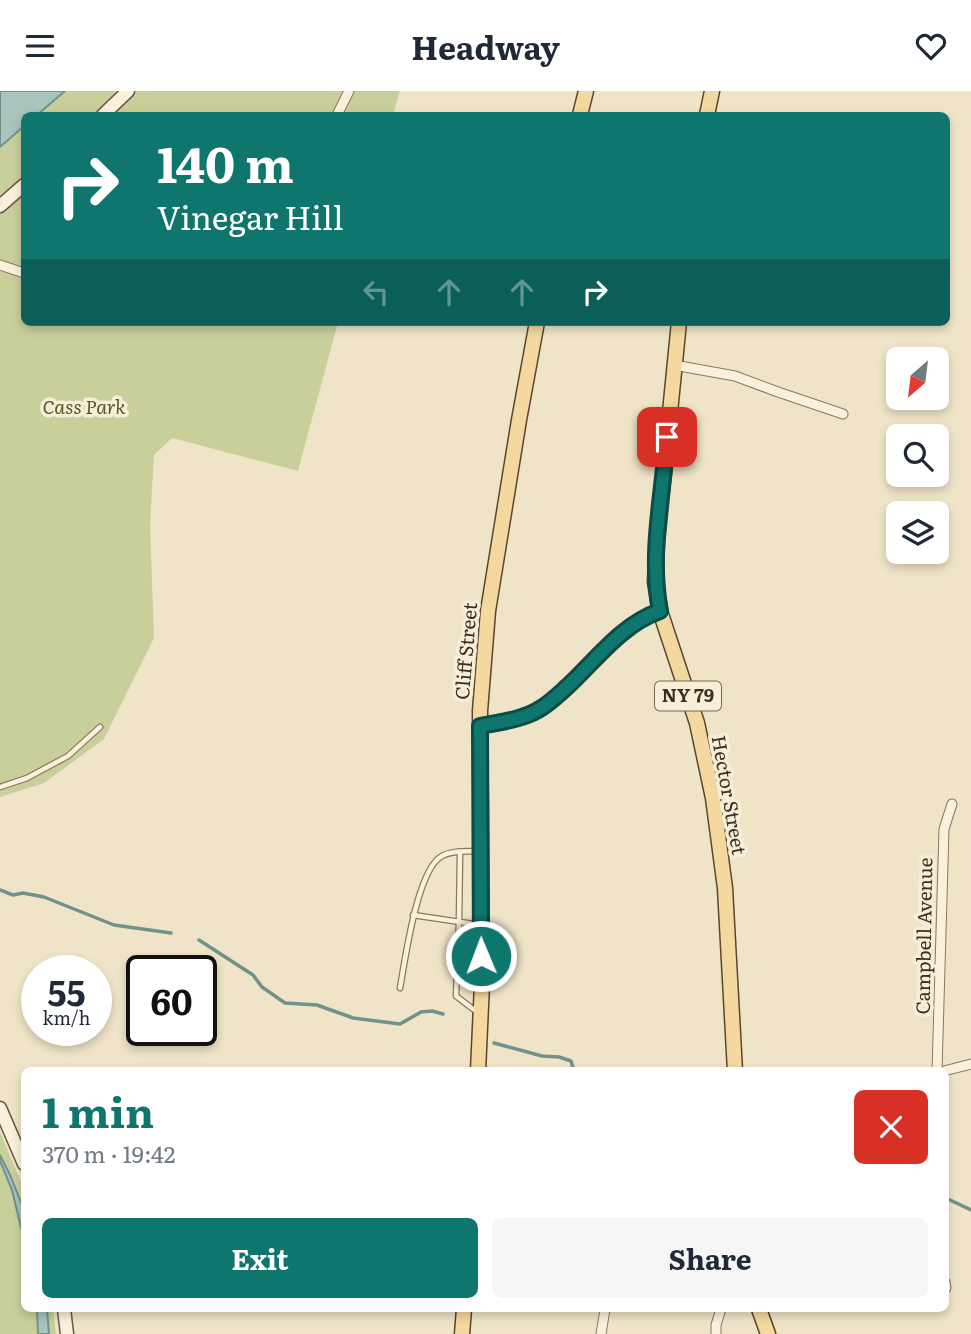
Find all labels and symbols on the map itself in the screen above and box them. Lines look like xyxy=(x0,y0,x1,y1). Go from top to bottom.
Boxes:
north arrow xyxy=(886,347,948,409)
park label: Cass Park xyxy=(42,392,126,420)
pin xyxy=(637,407,697,467)
street label: Cliff Street xyxy=(447,601,483,701)
road number: NY 79 xyxy=(655,681,721,711)
street label: Hector Street xyxy=(706,733,754,857)
street label: Campbell Avenue xyxy=(908,857,938,1015)
position arrow xyxy=(444,919,518,993)
speed limit sign: 60 xyxy=(126,955,217,1046)

